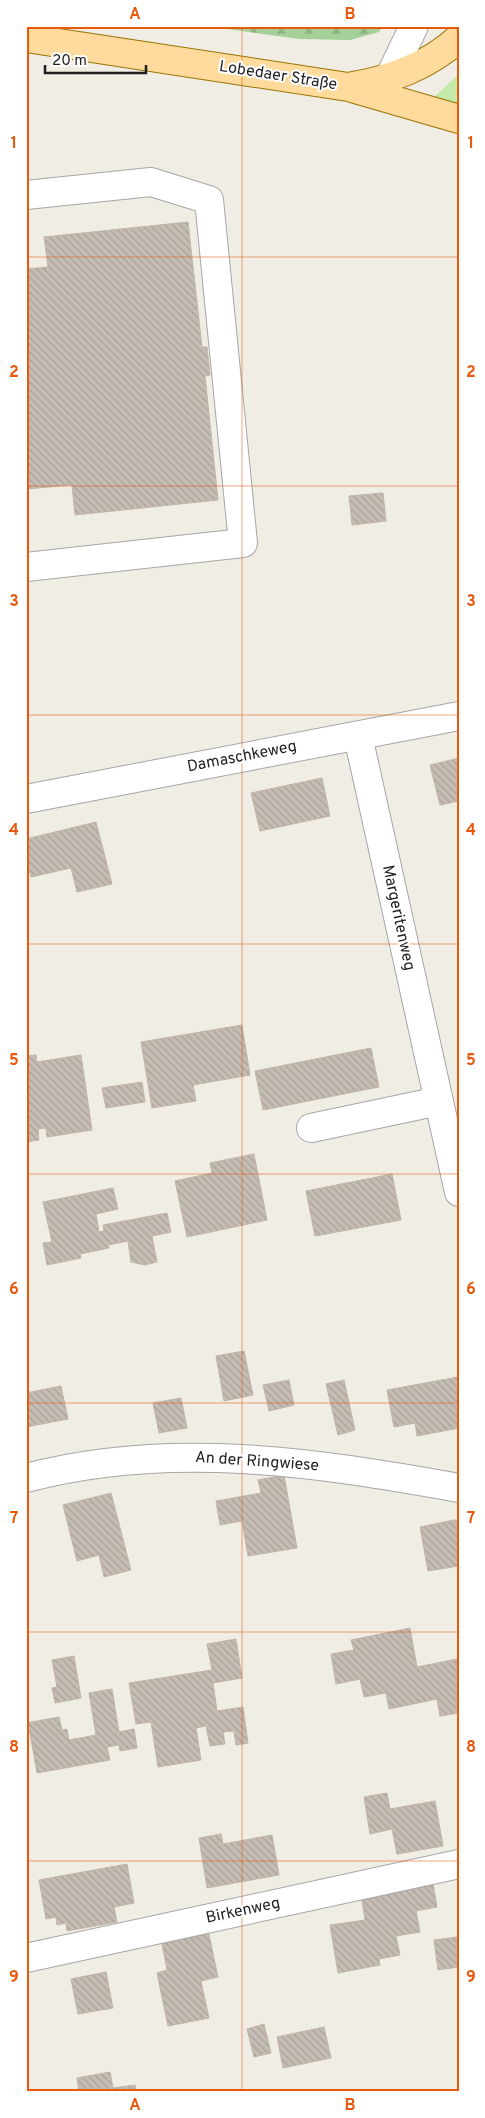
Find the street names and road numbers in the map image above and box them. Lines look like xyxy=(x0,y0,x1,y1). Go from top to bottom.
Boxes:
street label: Lobedaer Straße xyxy=(218,57,338,95)
street label: Damaschkeweg xyxy=(185,737,299,777)
street label: Margeritenweg xyxy=(377,863,419,973)
street label: An der Ringwiese xyxy=(194,1448,320,1476)
street label: Birkenweg xyxy=(204,1893,282,1929)

